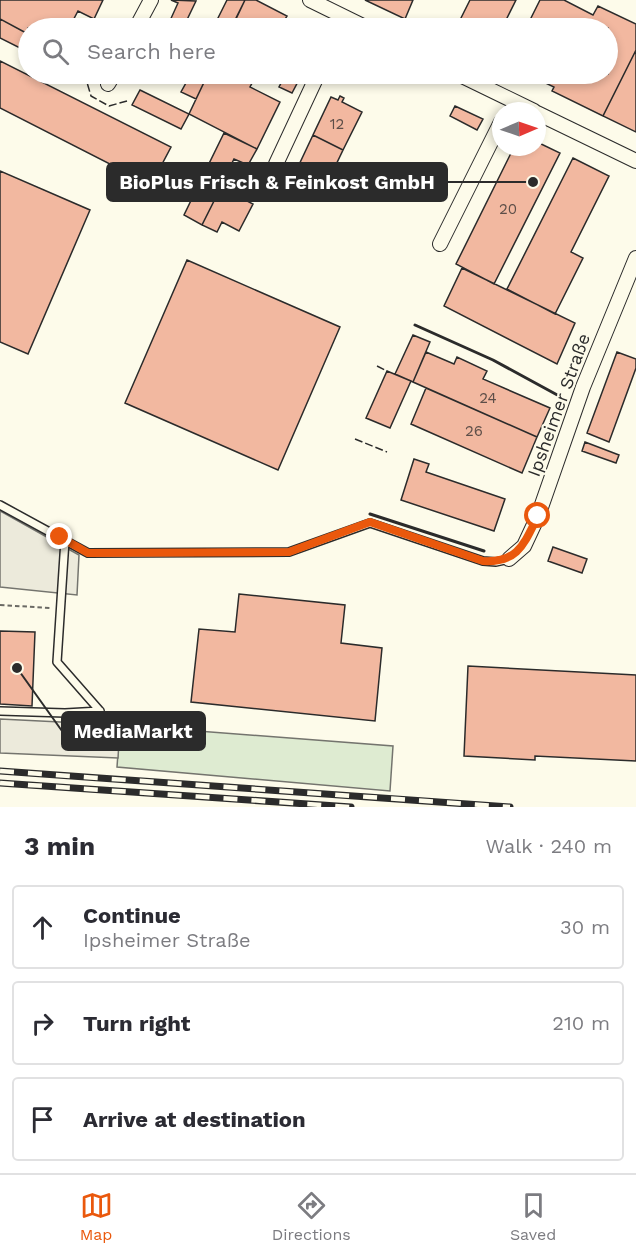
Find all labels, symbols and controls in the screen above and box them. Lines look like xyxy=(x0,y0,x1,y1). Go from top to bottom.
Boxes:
search box xyxy=(18,18,618,84)
icon: search xyxy=(39,35,72,68)
text: Search here xyxy=(87,39,216,64)
north arrow xyxy=(492,102,546,156)
house number: 12 xyxy=(330,115,344,133)
callout: BioPlus Frisch & Feinkost GmbH xyxy=(107,163,447,201)
text: BioPlus Frisch & Feinkost GmbH xyxy=(119,170,435,194)
house number: 20 xyxy=(499,200,517,218)
street label: Ipsheimer Straße xyxy=(523,330,594,479)
house number: 24 xyxy=(479,389,497,407)
house number: 26 xyxy=(465,422,483,440)
route start xyxy=(524,502,550,528)
route end xyxy=(46,523,72,549)
callout: MediaMarkt xyxy=(62,712,205,750)
text: MediaMarkt xyxy=(73,719,193,743)
text: 3 min xyxy=(24,831,95,861)
text: Walk · 240 m xyxy=(485,834,612,858)
text: Continue xyxy=(83,903,181,928)
icon: ahead xyxy=(26,911,59,944)
text: 30 m xyxy=(560,915,610,939)
text: Ipsheimer Straße xyxy=(83,928,251,952)
icon: right xyxy=(26,1007,59,1040)
text: Turn right xyxy=(83,1011,190,1036)
text: 210 m xyxy=(552,1011,610,1035)
icon: arrive xyxy=(26,1103,59,1136)
text: Arrive at destination xyxy=(83,1107,306,1132)
tab: Map xyxy=(80,1189,113,1244)
tab: Directions xyxy=(272,1189,351,1244)
tab: Saved xyxy=(510,1189,556,1244)

